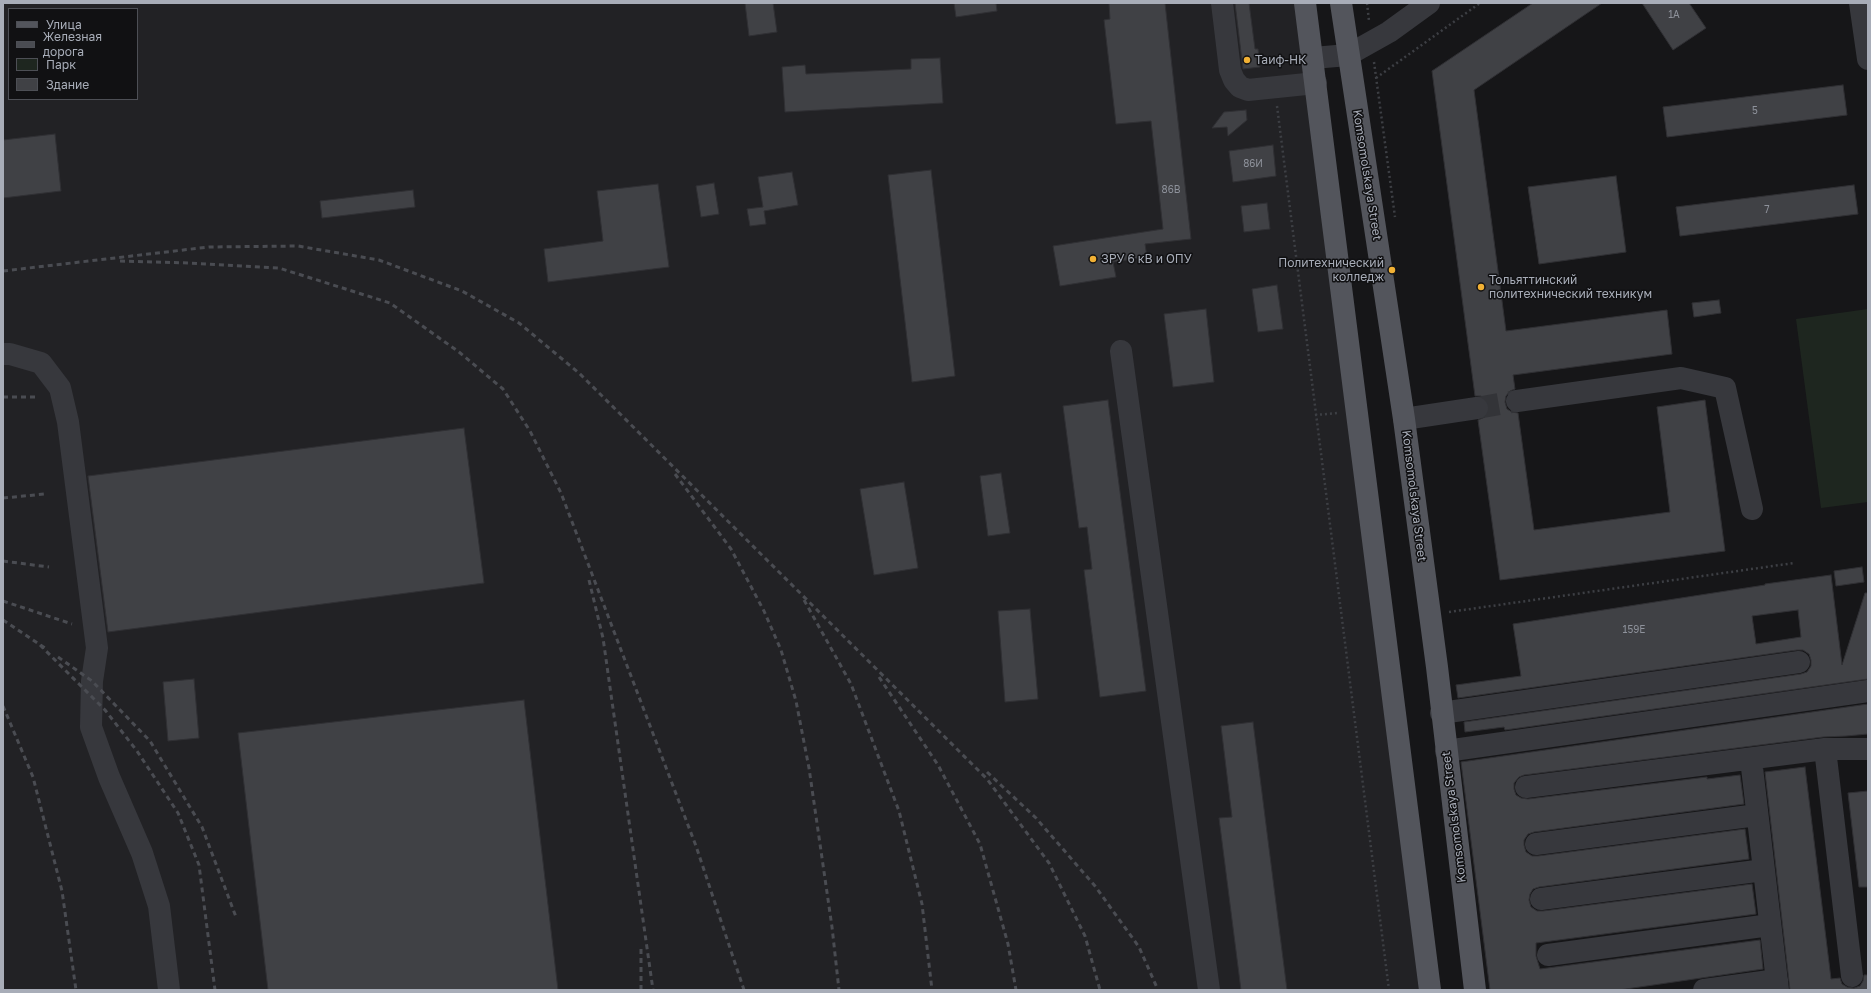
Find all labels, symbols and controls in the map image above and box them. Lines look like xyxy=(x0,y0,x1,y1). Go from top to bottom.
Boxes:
legend xyxy=(8,8,138,100)
house number: 1А xyxy=(1668,9,1680,21)
text: Улица xyxy=(46,17,82,32)
text: Железная дорога xyxy=(43,29,102,59)
place label: Таиф-НК xyxy=(1255,53,1306,67)
marker: Таиф-НК xyxy=(1242,55,1252,65)
text: Парк xyxy=(46,57,76,72)
text: Здание xyxy=(46,77,89,92)
house number: 5 xyxy=(1752,105,1758,117)
street label: Komsomolskaya Street xyxy=(1350,109,1384,241)
house number: 86И xyxy=(1243,158,1263,170)
house number: 86В xyxy=(1162,184,1180,196)
house number: 7 xyxy=(1764,204,1770,216)
place label: ЗРУ 6 кВ и ОПУ xyxy=(1101,252,1192,266)
marker: ЗРУ 6 кВ и ОПУ xyxy=(1088,254,1098,264)
place label: Политехнический колледж xyxy=(1278,256,1384,284)
marker: Политехнический колледж xyxy=(1387,265,1397,275)
place label: Тольяттинский политехнический техникум xyxy=(1489,273,1652,301)
marker: Тольяттинский политехнический техникум xyxy=(1476,282,1486,292)
street label: Komsomolskaya Street xyxy=(1399,429,1429,563)
house number: 159Е xyxy=(1623,624,1645,636)
street label: Komsomolskaya Street xyxy=(1439,750,1469,884)

